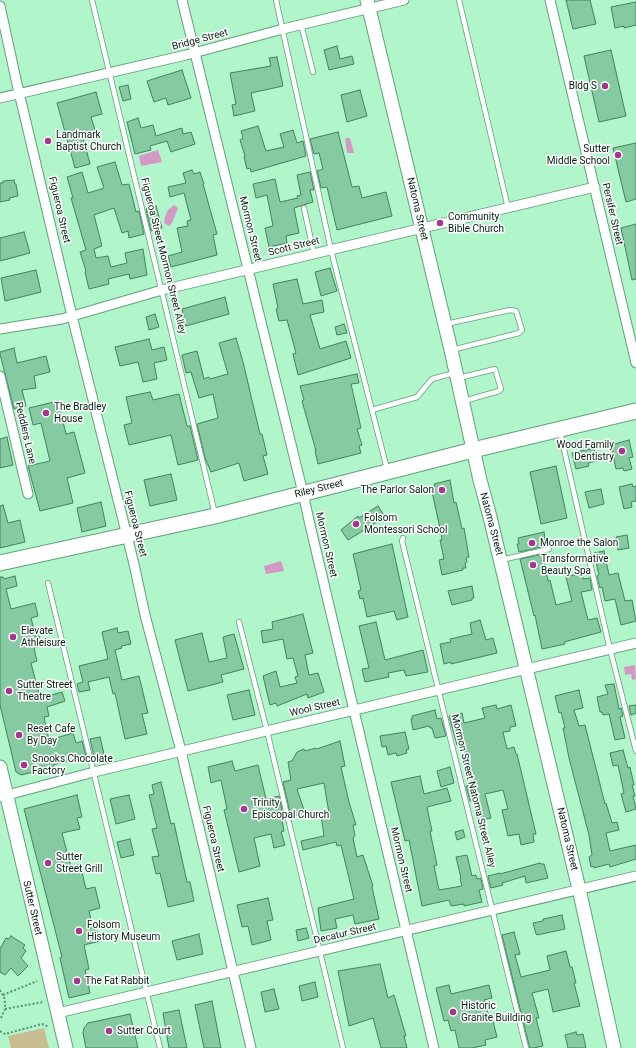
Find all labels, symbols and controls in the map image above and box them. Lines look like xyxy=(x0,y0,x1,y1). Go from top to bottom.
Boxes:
street label: Bridge Street xyxy=(171,27,229,53)
place label: Bldg S xyxy=(569,80,597,92)
marker: Bldg S xyxy=(600,81,610,91)
place label: Landmark Baptist Church xyxy=(56,129,121,152)
marker: Landmark Baptist Church xyxy=(43,136,53,146)
place label: Sutter Middle School xyxy=(547,143,610,166)
marker: Sutter Middle School xyxy=(613,150,623,160)
street label: Figueroa Street xyxy=(46,176,72,244)
street label: Natoma Street xyxy=(404,176,430,242)
street label: Figueroa Street Mormon Street Alley xyxy=(138,177,188,335)
street label: Persifer Street xyxy=(599,182,625,246)
street label: Mormon Street xyxy=(236,195,264,263)
place label: Community Bible Church xyxy=(448,211,504,234)
marker: Community Bible Church xyxy=(435,218,445,228)
street label: Scott Street xyxy=(267,235,321,259)
street label: Peddlers Lane xyxy=(12,401,38,465)
place label: The Bradley House xyxy=(54,401,106,424)
marker: The Bradley House xyxy=(41,408,51,418)
place label: Wood Family Dentistry xyxy=(557,439,614,462)
marker: Wood Family Dentistry xyxy=(617,446,627,456)
street label: Riley Street xyxy=(293,477,345,501)
place label: The Parlor Salon xyxy=(361,484,434,496)
marker: The Parlor Salon xyxy=(437,485,447,495)
street label: Figueroa Street xyxy=(121,490,149,558)
street label: Natoma Street xyxy=(477,491,505,557)
street label: Mormon Street xyxy=(313,511,339,579)
place label: Folsom Montessori School xyxy=(364,512,447,536)
marker: Folsom Montessori School xyxy=(351,519,361,529)
place label: Monroe the Salon xyxy=(540,537,618,549)
marker: Monroe the Salon xyxy=(527,538,537,548)
place label: Transformative Beauty Spa xyxy=(541,553,608,576)
marker: Transformative Beauty Spa xyxy=(528,560,538,570)
place label: Elevate Athleisure xyxy=(21,625,66,648)
marker: Elevate Athleisure xyxy=(8,632,18,642)
place label: Sutter Street Theatre xyxy=(17,679,73,702)
marker: Sutter Street Theatre xyxy=(4,686,14,696)
street label: Wool Street xyxy=(289,696,341,720)
street label: Mormon Street Natoma Street Alley xyxy=(448,713,498,869)
place label: Reset Cafe By Day xyxy=(27,723,75,746)
marker: Reset Cafe By Day xyxy=(14,730,24,740)
place label: Snooks Chocolate Factory xyxy=(32,753,113,776)
marker: Snooks Chocolate Factory xyxy=(19,760,29,770)
place label: Trinity Episcopal Church xyxy=(252,797,329,820)
marker: Trinity Episcopal Church xyxy=(239,804,249,814)
street label: Figueroa Street xyxy=(200,805,226,873)
street label: Natoma Street xyxy=(554,806,580,872)
street label: Mormon Street xyxy=(388,826,414,894)
place label: Sutter Street Grill xyxy=(56,851,102,874)
marker: Sutter Street Grill xyxy=(43,858,53,868)
street label: Sutter Street xyxy=(20,880,44,936)
place label: Folsom History Museum xyxy=(87,919,160,942)
street label: Decatur Street xyxy=(313,921,377,947)
marker: Folsom History Museum xyxy=(74,926,84,936)
place label: The Fat Rabbit xyxy=(85,975,149,987)
marker: The Fat Rabbit xyxy=(72,976,82,986)
place label: Historic Granite Building xyxy=(461,1000,531,1024)
marker: Historic Granite Building xyxy=(448,1007,458,1017)
place label: Sutter Court xyxy=(117,1025,171,1037)
marker: Sutter Court xyxy=(104,1026,114,1036)

